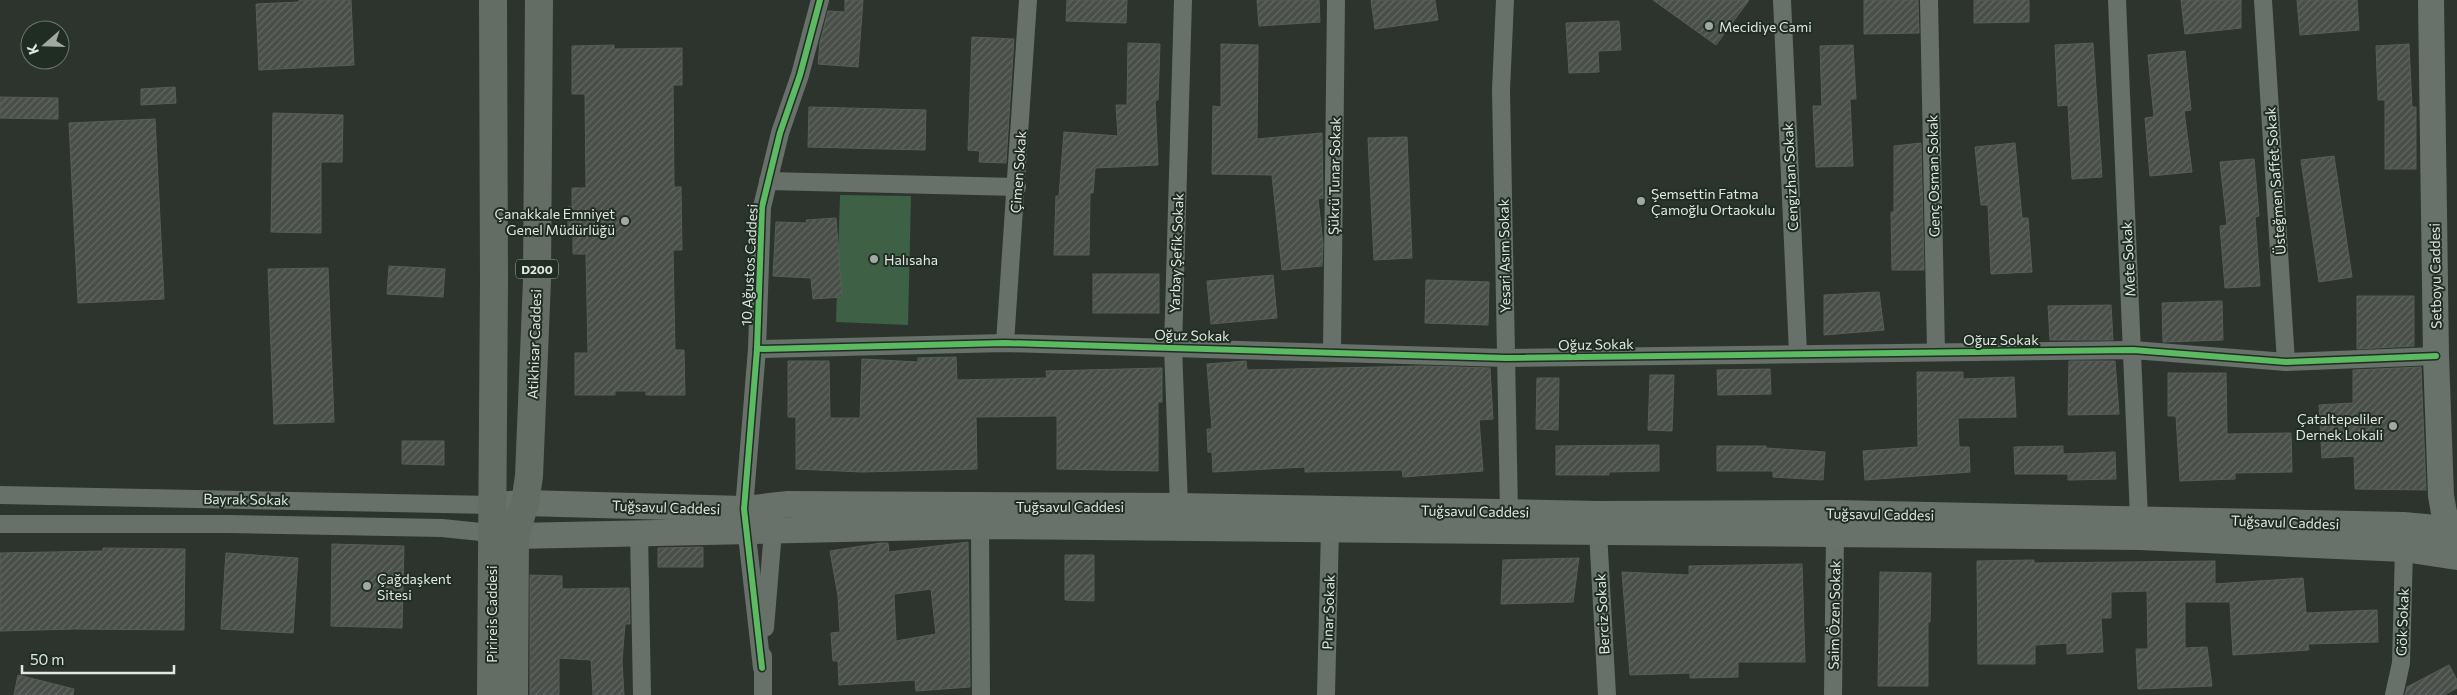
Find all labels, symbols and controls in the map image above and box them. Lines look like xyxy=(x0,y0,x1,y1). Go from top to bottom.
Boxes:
place label: Mecidiye Cami xyxy=(1719,18,1812,35)
north arrow xyxy=(20,20,70,70)
marker: Mecidiye Cami xyxy=(1703,20,1715,32)
text: K xyxy=(23,42,42,57)
street label: Üsteğmen Saffet Sokak xyxy=(2261,106,2289,256)
street label: Genç Osman Sokak xyxy=(1923,114,1943,237)
street label: Şükrü Tunar Sokak xyxy=(1324,116,1344,235)
street label: Cengizhan Sokak xyxy=(1779,122,1801,232)
street label: Çimen Sokak xyxy=(1007,130,1029,214)
place label: Şemsettin Fatma Çamoğlu Ortaokulu xyxy=(1651,185,1775,218)
street label: Yarbay Şefik Sokak xyxy=(1165,192,1187,313)
marker: Şemsettin Fatma Çamoğlu Ortaokulu xyxy=(1635,195,1647,207)
street label: Yesari Asım Sokak xyxy=(1494,198,1513,313)
street label: 10 Ağustos Caddesi xyxy=(737,204,761,326)
place label: Çanakkale Emniyet Genel Müdürlüğü xyxy=(494,205,615,238)
marker: Çanakkale Emniyet Genel Müdürlüğü xyxy=(619,215,631,227)
street label: Mete Sokak xyxy=(2118,220,2138,297)
street label: Setboyu Caddesi xyxy=(2426,223,2444,329)
place label: Halısaha xyxy=(884,251,938,268)
marker: Halısaha xyxy=(868,253,880,265)
road number: D200 xyxy=(516,260,558,278)
street label: Atikhisar Caddesi xyxy=(524,289,544,399)
street label: Oğuz Sokak xyxy=(1154,326,1230,344)
street label: Oğuz Sokak xyxy=(1963,331,2039,348)
street label: Oğuz Sokak xyxy=(1558,335,1634,353)
place label: Çataltepeliler Dernek Lokali xyxy=(2296,410,2383,443)
marker: Çataltepeliler Dernek Lokali xyxy=(2387,420,2399,432)
street label: Bayrak Sokak xyxy=(203,490,289,508)
street label: Tuğsavul Caddesi xyxy=(612,497,720,517)
street label: Tuğsavul Caddesi xyxy=(1016,498,1124,515)
street label: Tuğsavul Caddesi xyxy=(1421,502,1529,520)
street label: Tuğsavul Caddesi xyxy=(1826,505,1934,523)
street label: Tuğsavul Caddesi xyxy=(2231,512,2339,532)
street label: Saim Özen Sokak xyxy=(1825,560,1843,670)
street label: Pirireis Caddesi xyxy=(483,565,500,663)
place label: Çağdaşkent Sitesi xyxy=(377,570,452,603)
street label: Berciz Sokak xyxy=(1591,573,1613,655)
street label: Pınar Sokak xyxy=(1318,574,1338,650)
marker: Çağdaşkent Sitesi xyxy=(361,580,373,592)
street label: Gök Sokak xyxy=(2392,587,2412,656)
scale bar xyxy=(22,642,175,674)
text: 50 m xyxy=(30,650,64,668)

